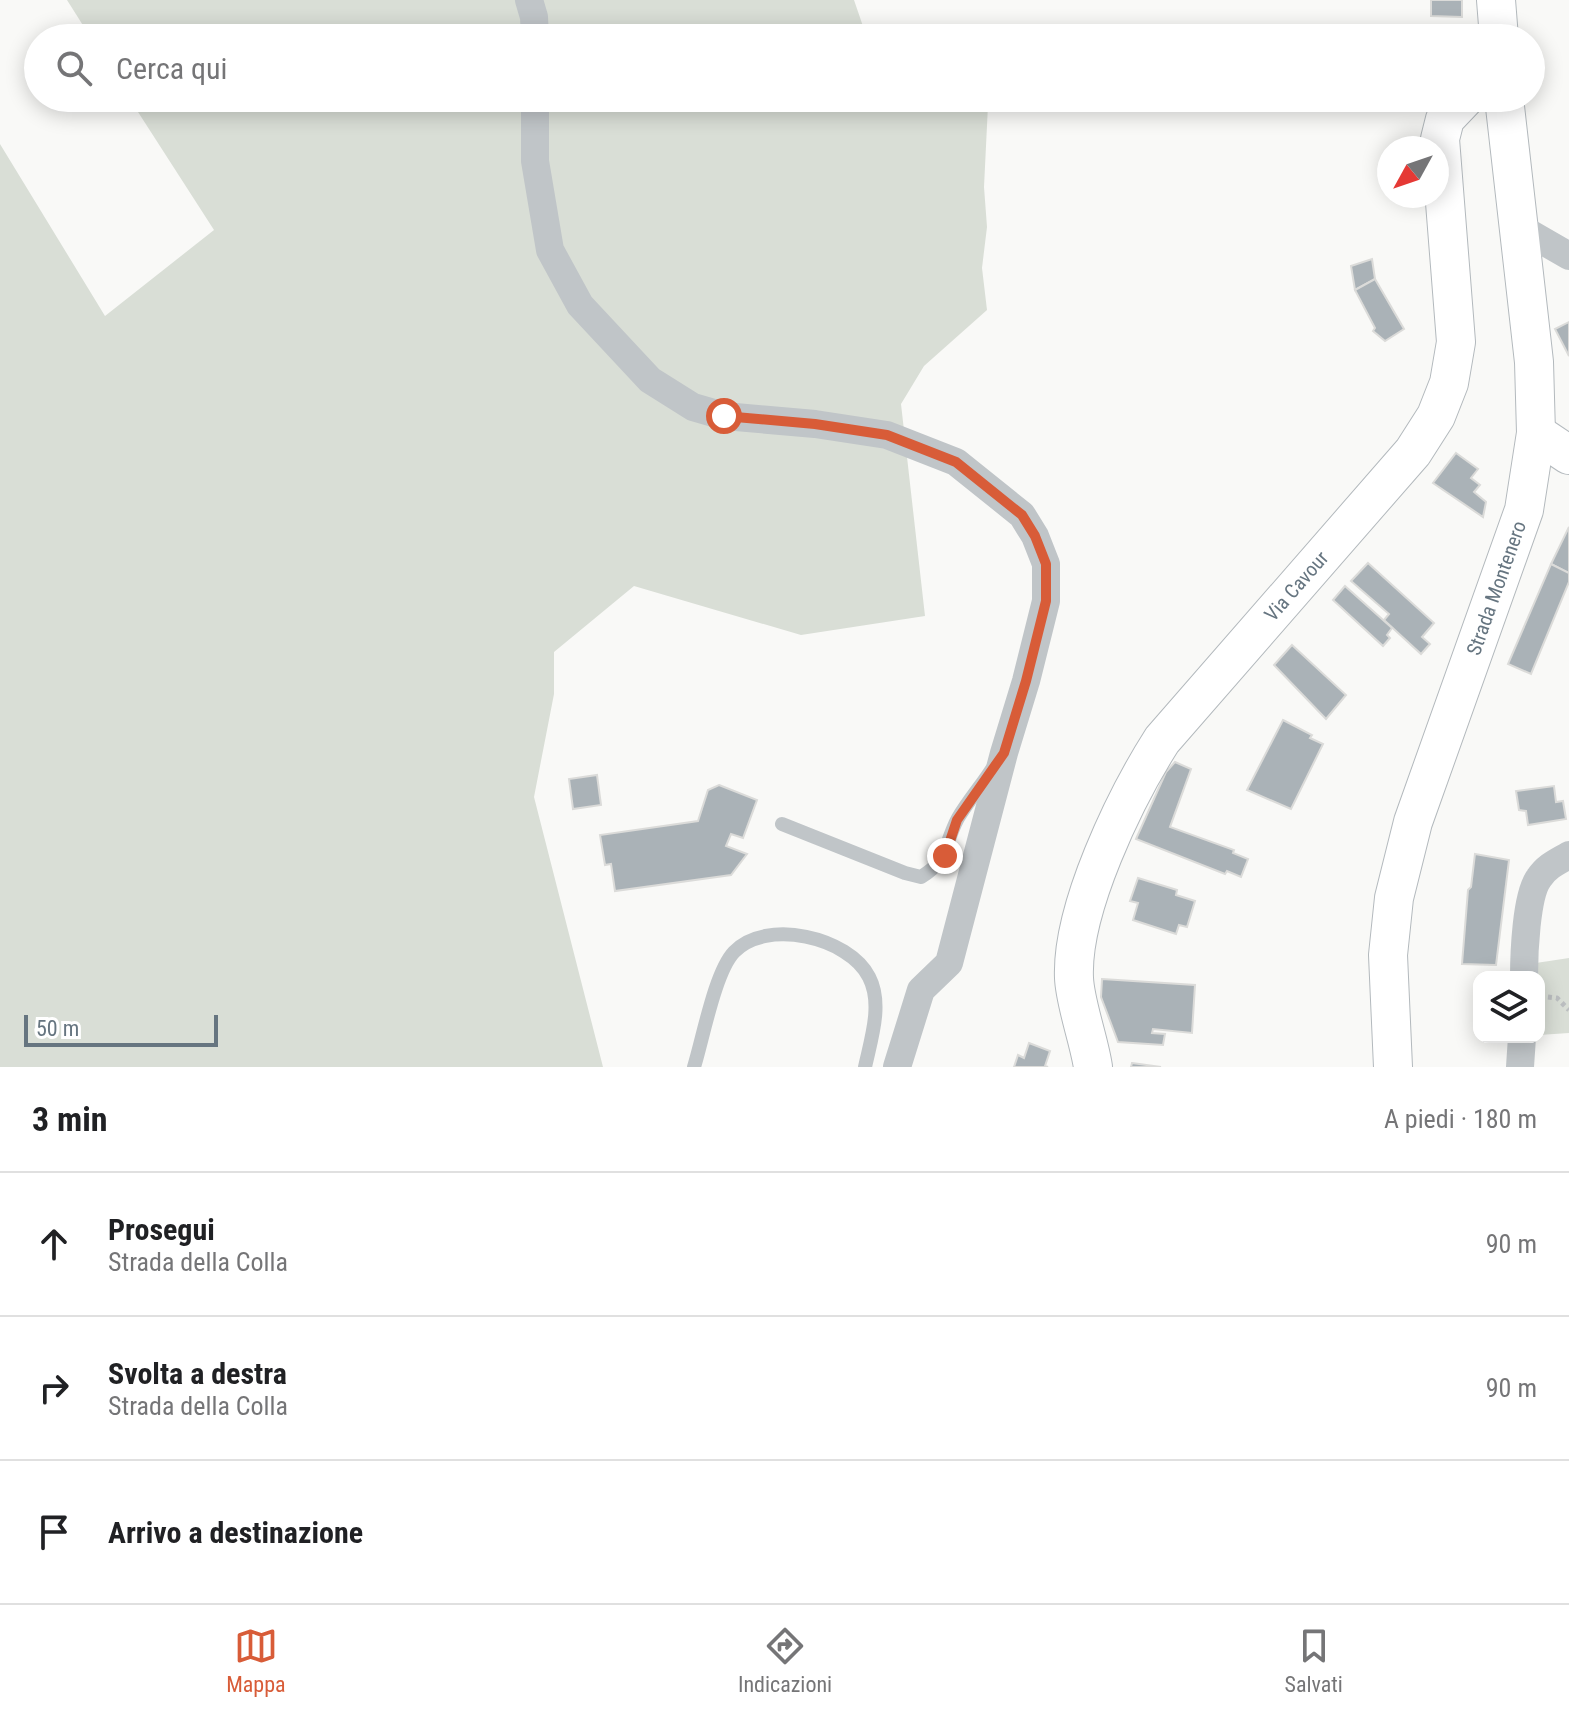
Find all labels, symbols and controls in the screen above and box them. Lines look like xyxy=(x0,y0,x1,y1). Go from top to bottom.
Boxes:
search box xyxy=(24,24,1545,112)
icon: search xyxy=(52,46,96,90)
text: Cerca qui xyxy=(116,51,227,86)
north arrow xyxy=(1377,136,1449,208)
route start xyxy=(706,398,742,434)
street label: Strada Montenero xyxy=(1461,518,1531,659)
street label: Via Cavour xyxy=(1259,546,1333,626)
route end xyxy=(927,838,963,874)
map controls xyxy=(1473,971,1545,1043)
button: layers xyxy=(1473,971,1545,1043)
scale bar xyxy=(24,1011,218,1047)
text: 50 m xyxy=(36,1016,79,1041)
text: 3 min xyxy=(32,1099,108,1139)
text: A piedi · 180 m xyxy=(1384,1104,1537,1134)
text: Prosegui xyxy=(108,1212,215,1247)
icon: ahead xyxy=(32,1222,76,1266)
text: 90 m xyxy=(1486,1229,1537,1259)
text: Strada della Colla xyxy=(108,1247,288,1277)
text: Svolta a destra xyxy=(108,1356,287,1391)
icon: right xyxy=(32,1366,76,1410)
text: 90 m xyxy=(1486,1373,1537,1403)
text: Strada della Colla xyxy=(108,1391,288,1421)
icon: arrive xyxy=(32,1510,76,1554)
text: Arrivo a destinazione xyxy=(108,1515,363,1550)
tab: Mappa xyxy=(226,1624,286,1697)
tab: Indicazioni xyxy=(738,1624,832,1697)
tab: Salvati xyxy=(1284,1624,1343,1697)

